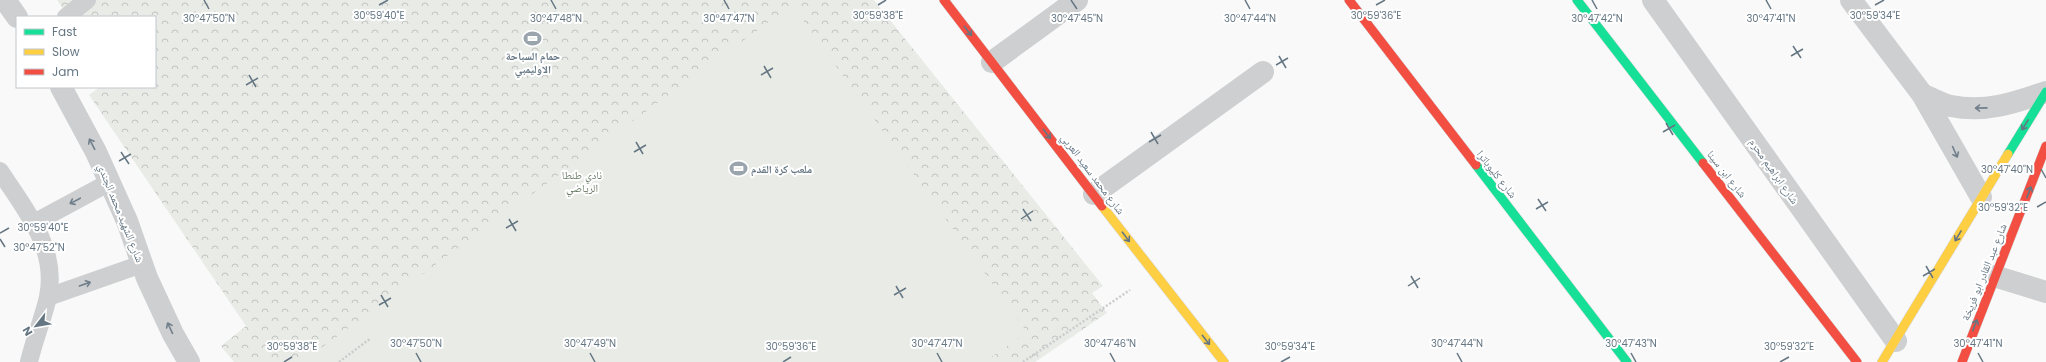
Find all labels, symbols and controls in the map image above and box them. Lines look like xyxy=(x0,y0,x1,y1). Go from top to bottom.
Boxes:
text: 30°59'40"E xyxy=(353,8,405,23)
text: 30°59'38"E xyxy=(853,8,903,23)
text: 30°59'36"E xyxy=(1351,8,1401,23)
text: 30°59'34"E xyxy=(1850,8,1900,23)
text: 30°47'50"N xyxy=(183,11,235,26)
text: 30°47'48"N xyxy=(530,11,582,26)
text: 30°47'47"N xyxy=(703,11,755,26)
text: 30°47'45"N xyxy=(1051,11,1103,26)
text: 30°47'44"N xyxy=(1224,11,1276,26)
text: 30°47'42"N xyxy=(1571,11,1623,26)
text: 30°47'41"N xyxy=(1746,11,1796,26)
legend xyxy=(16,16,156,88)
text: Fast xyxy=(52,23,77,40)
one-way arrow xyxy=(964,25,972,36)
sports icon: حمام السباحة الاوليمبي xyxy=(523,28,543,48)
text: Slow xyxy=(52,43,80,60)
place label: حمام السباحة الاوليمبي xyxy=(506,48,560,78)
text: Jam xyxy=(52,63,79,80)
one-way arrow xyxy=(1975,105,1988,112)
one-way arrow xyxy=(2021,119,2029,131)
one-way arrow xyxy=(1043,128,1052,139)
street label: شارع محمد سعيد العربي xyxy=(1057,130,1129,218)
street label: شارع ابراهيم محرم xyxy=(1745,135,1803,207)
one-way arrow xyxy=(88,139,95,151)
one-way arrow xyxy=(1952,146,1960,158)
street label: شارع كليوباترا xyxy=(1473,147,1521,201)
street label: شارع ابن سينا xyxy=(1703,147,1751,201)
sports icon: ملعب كرة القدم xyxy=(728,159,748,179)
street label: شارع الشهيد محمد الجندي xyxy=(93,161,148,265)
place label: ملعب كرة القدم xyxy=(751,161,812,177)
text: 30°47'40"N xyxy=(1981,162,2033,177)
park label: نادي طنطا الرياضي xyxy=(562,167,602,197)
one-way arrow xyxy=(2025,186,2033,198)
one-way arrow xyxy=(69,197,81,205)
text: 30°59'32"E xyxy=(1978,200,2028,215)
text: 30°59'40"E xyxy=(17,220,69,235)
street label: شارع عبد القادر ابو فريخة xyxy=(1957,221,2011,323)
one-way arrow xyxy=(1953,230,1961,242)
one-way arrow xyxy=(1122,232,1130,243)
text: 30°47'52"N xyxy=(13,240,65,255)
one-way arrow xyxy=(78,280,91,287)
north arrow xyxy=(16,306,56,346)
one-way arrow xyxy=(1972,320,1980,332)
one-way arrow xyxy=(166,322,173,334)
text: N xyxy=(18,323,36,339)
one-way arrow xyxy=(1202,334,1210,345)
text: 30°47'50"N xyxy=(390,336,442,351)
text: 30°47'49"N xyxy=(564,336,616,351)
text: 30°47'47"N xyxy=(911,336,963,351)
text: 30°47'46"N xyxy=(1084,336,1136,351)
text: 30°47'44"N xyxy=(1431,336,1483,351)
text: 30°47'43"N xyxy=(1605,336,1657,351)
text: 30°47'41"N xyxy=(1953,336,2003,351)
text: 30°59'38"E xyxy=(267,339,317,354)
text: 30°59'36"E xyxy=(766,339,816,354)
text: 30°59'34"E xyxy=(1265,339,1315,354)
text: 30°59'32"E xyxy=(1764,339,1814,354)

